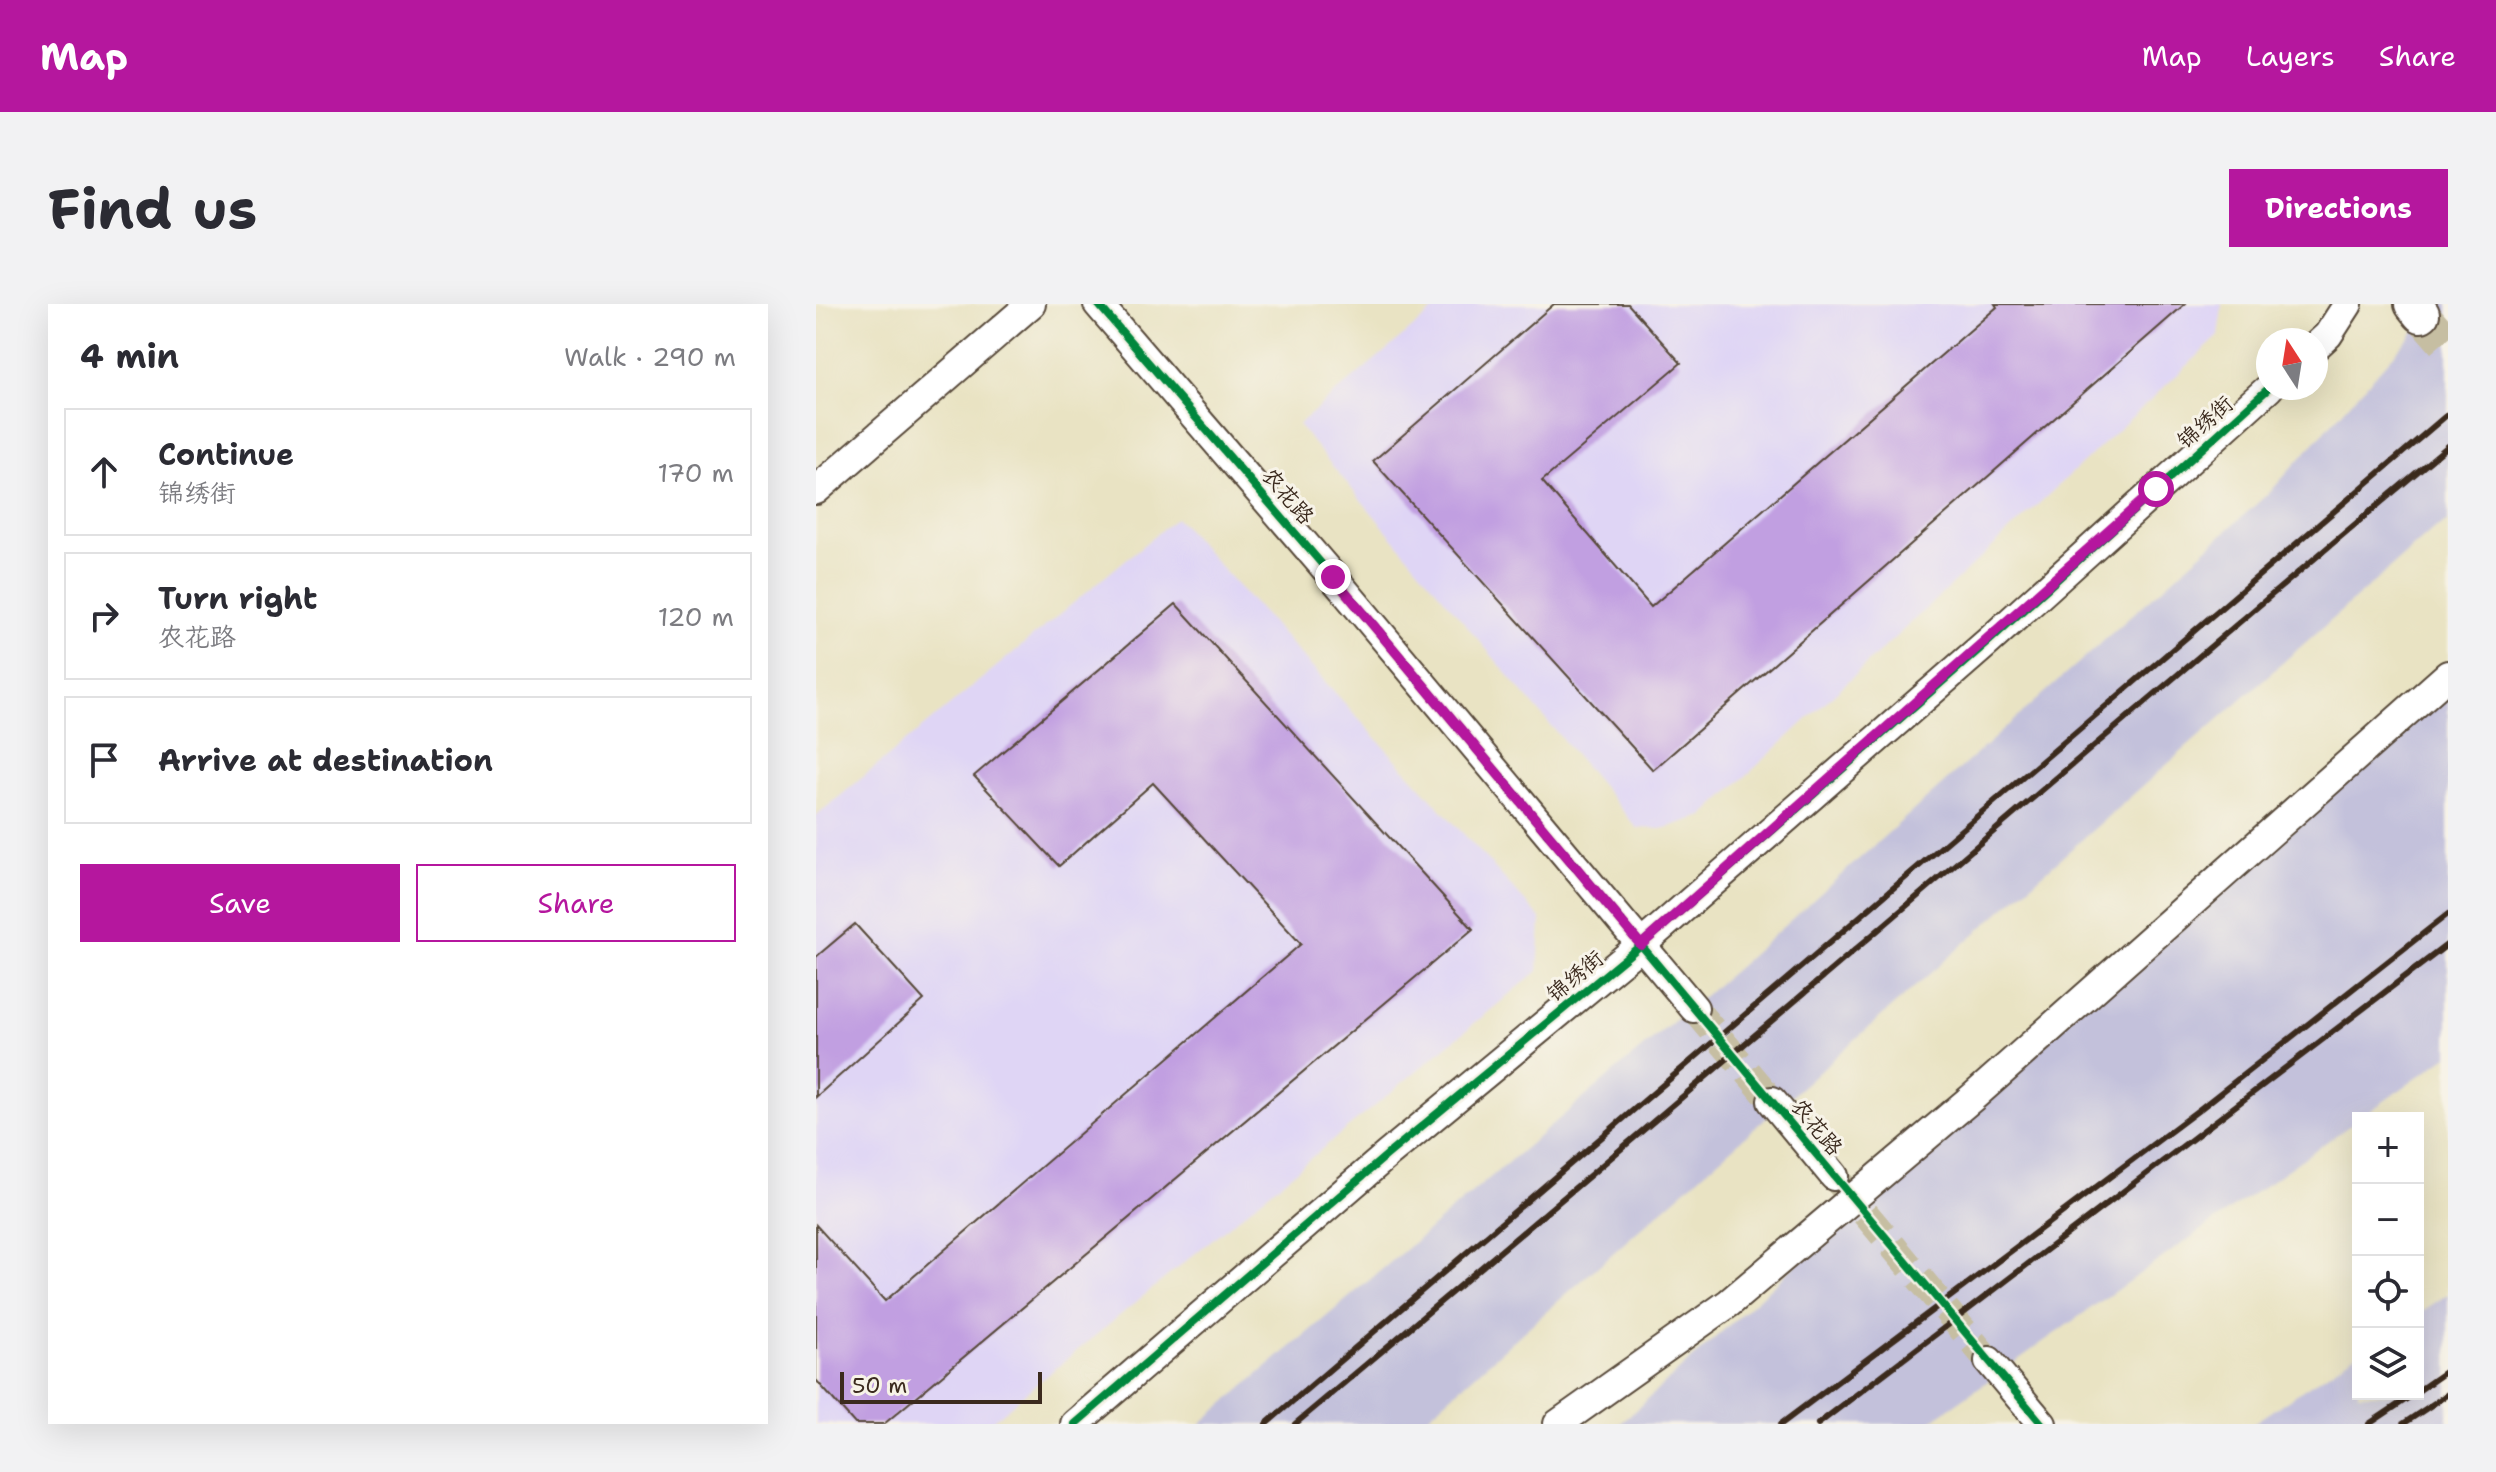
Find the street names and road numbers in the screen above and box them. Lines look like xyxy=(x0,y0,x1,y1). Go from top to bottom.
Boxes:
street label: 锦绣街 xyxy=(2171,389,2239,455)
street label: 农花路 xyxy=(1255,462,1321,530)
street label: 锦绣街 xyxy=(1540,944,1610,1008)
street label: 农花路 xyxy=(1785,1092,1849,1162)

